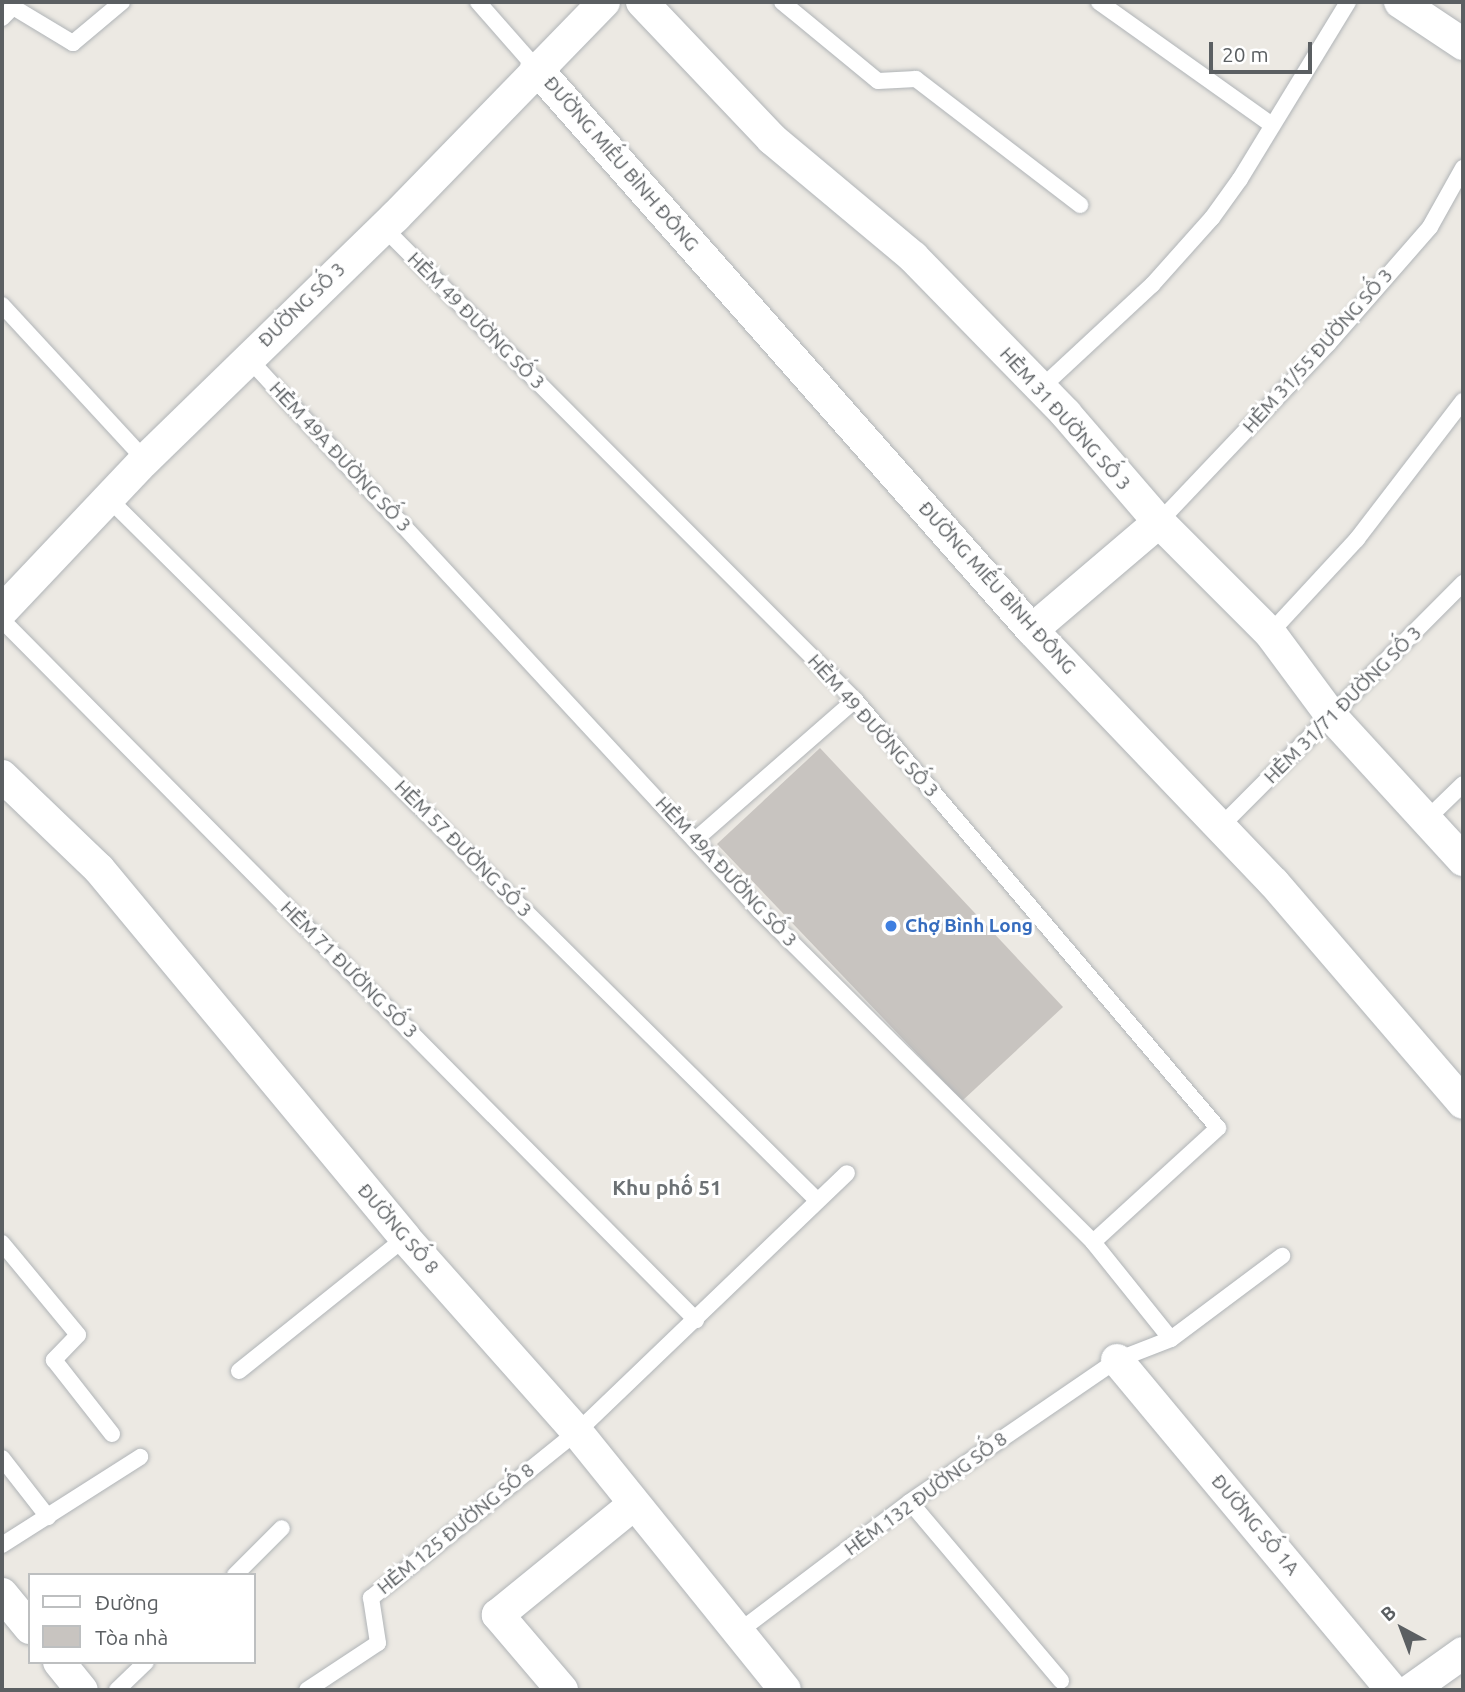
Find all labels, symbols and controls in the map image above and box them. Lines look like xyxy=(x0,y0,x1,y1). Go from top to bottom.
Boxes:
scale bar xyxy=(1213,28,1316,72)
text: 20 m xyxy=(1222,42,1269,66)
street label: ĐƯỜNG MIẾU BÌNH ĐÔNG xyxy=(539,72,703,256)
street label: HẺM 49 ĐƯỜNG SỐ 3 xyxy=(403,248,549,394)
street label: ĐƯỜNG SỐ 3 xyxy=(254,258,350,352)
street label: HẺM 31/55 ĐƯỜNG SỐ 3 xyxy=(1238,264,1398,438)
street label: HẺM 31 ĐƯỜNG SỐ 3 xyxy=(995,343,1135,495)
street label: HẺM 49A ĐƯỜNG SỐ 3 xyxy=(265,377,415,537)
street label: ĐƯỜNG MIẾU BÌNH ĐÔNG xyxy=(914,497,1080,679)
street label: HẺM 31/71 ĐƯỜNG SỐ 3 xyxy=(1260,622,1426,788)
street label: HẺM 49 ĐƯỜNG SỐ 3 xyxy=(803,650,943,802)
street label: HẺM 57 ĐƯỜNG SỐ 3 xyxy=(390,776,536,922)
street label: HẺM 49A ĐƯỜNG SỐ 3 xyxy=(651,792,801,952)
street label: HẺM 71 ĐƯỜNG SỐ 3 xyxy=(276,897,422,1043)
place label: Chợ Bình Long xyxy=(905,915,1033,937)
marker: Chợ Bình Long xyxy=(883,918,899,934)
district label: Khu phố 51 xyxy=(612,1174,722,1200)
street label: ĐƯỜNG SỐ 8 xyxy=(353,1179,443,1279)
street label: HẺM 132 ĐƯỜNG SỐ 8 xyxy=(840,1427,1012,1561)
street label: HẺM 125 ĐƯỜNG SỐ 8 xyxy=(373,1459,539,1599)
street label: ĐƯỜNG SỐ 1A xyxy=(1206,1470,1304,1580)
legend xyxy=(28,1573,256,1664)
text: Đường xyxy=(95,1590,159,1614)
north arrow xyxy=(1367,1594,1437,1664)
text: B xyxy=(1376,1601,1400,1626)
text: Tòa nhà xyxy=(95,1625,168,1649)

